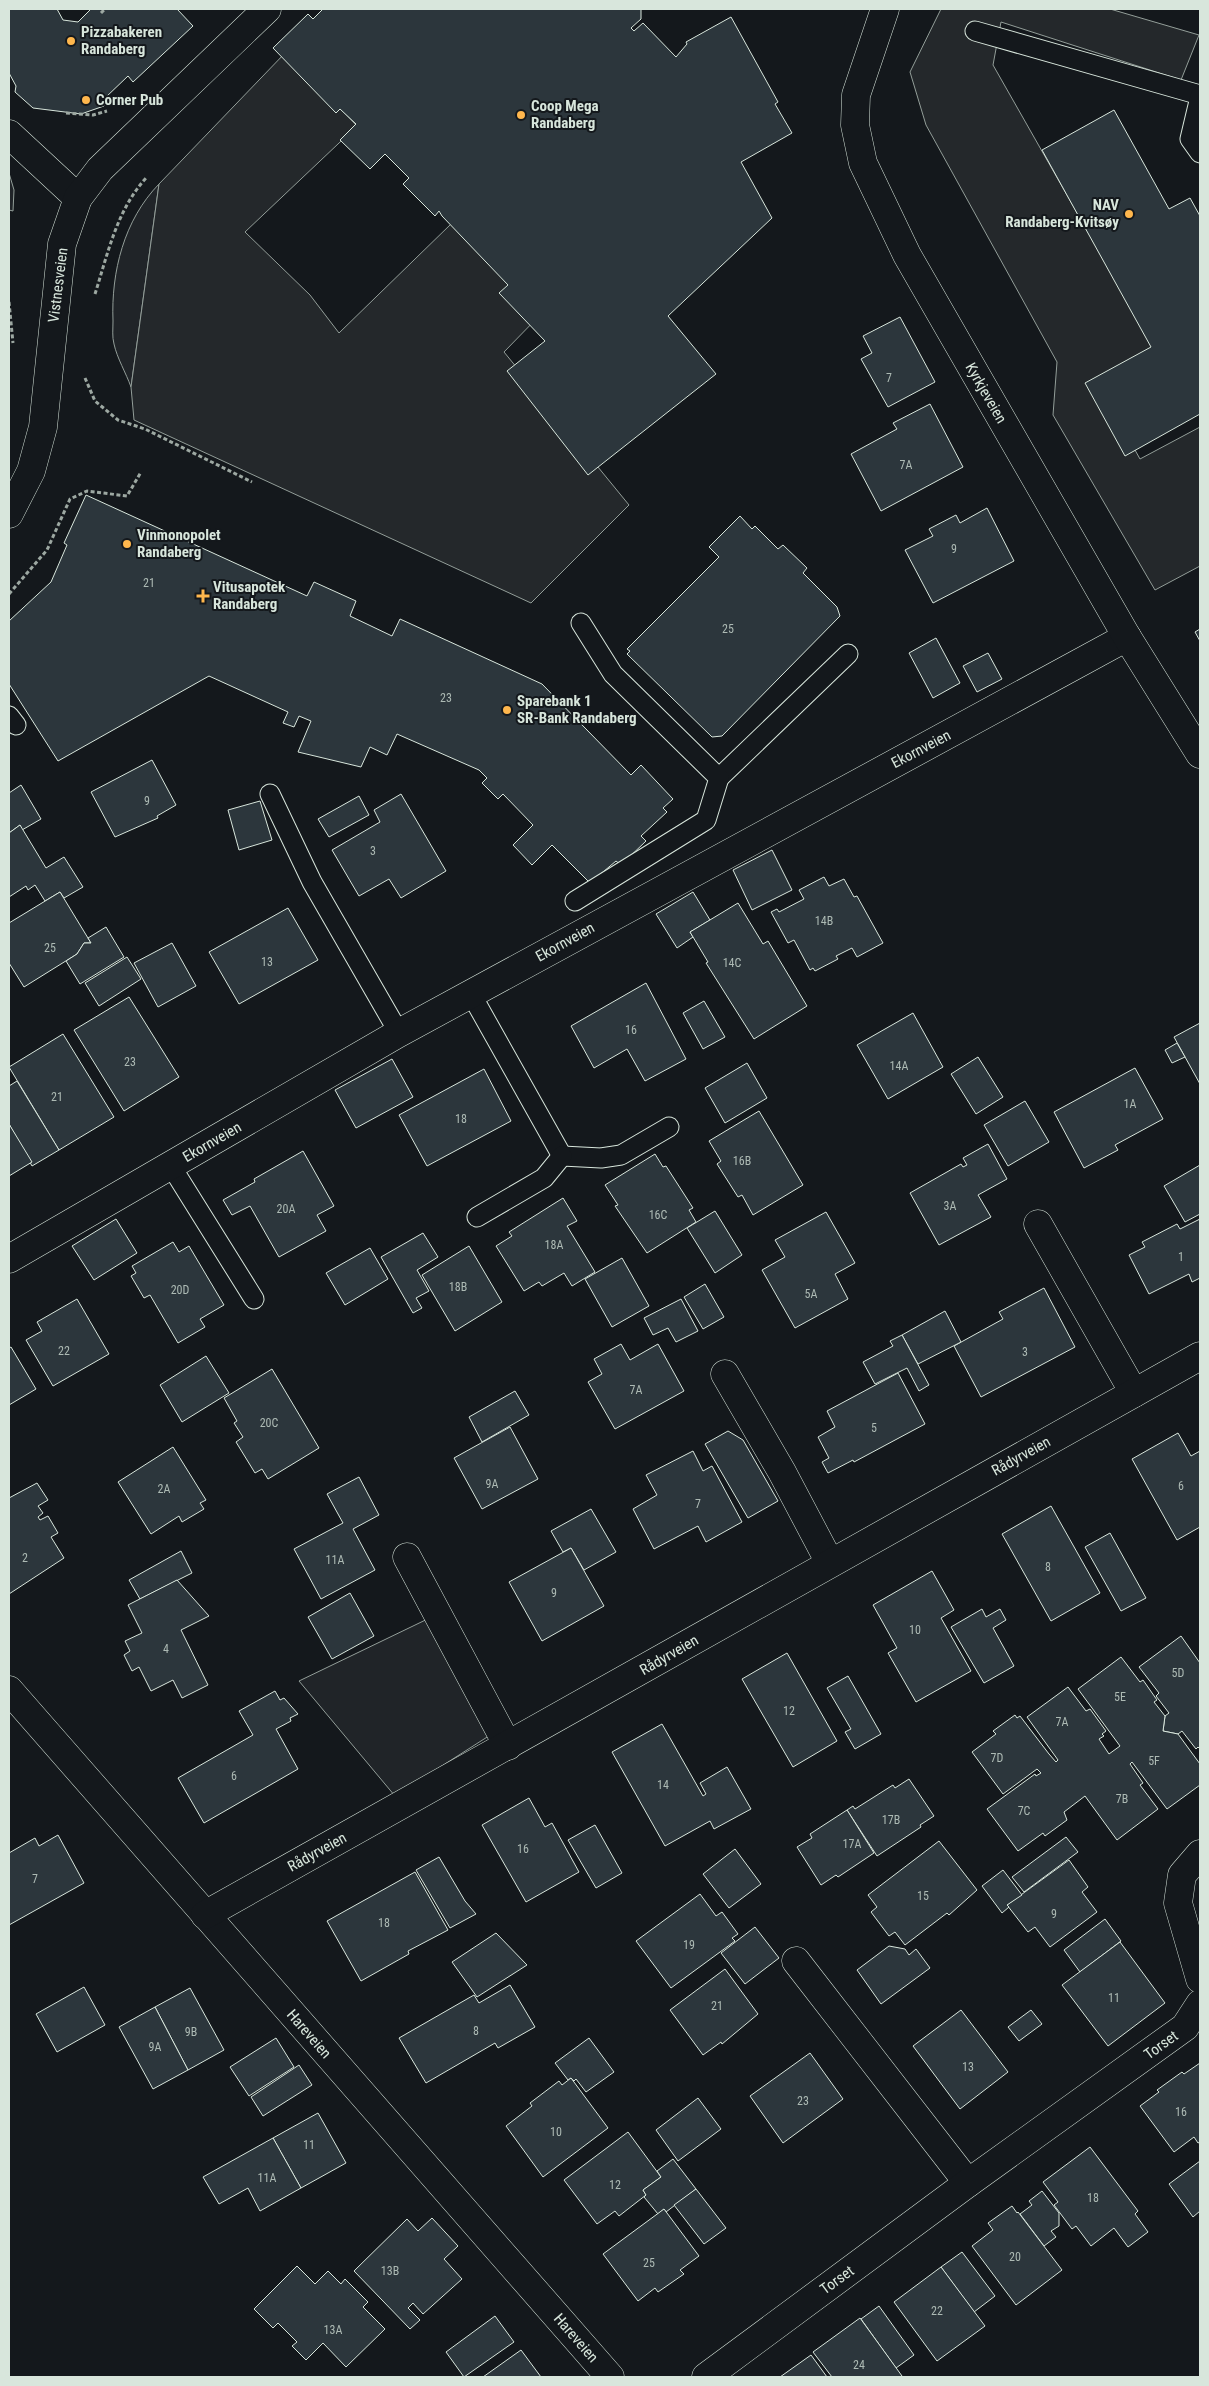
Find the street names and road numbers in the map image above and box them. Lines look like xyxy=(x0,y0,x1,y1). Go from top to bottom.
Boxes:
street label: Vistnesveien xyxy=(44,247,72,323)
street label: Kyrkjeveien xyxy=(961,360,1011,426)
street label: Ekornveien xyxy=(888,726,954,772)
street label: Ekornveien xyxy=(532,918,598,966)
street label: Ekornveien xyxy=(179,1118,245,1166)
street label: Rådyrveien xyxy=(988,1432,1054,1480)
street label: Rådyrveien xyxy=(637,1631,701,1679)
street label: Rådyrveien xyxy=(284,1828,350,1876)
street label: Hareveien xyxy=(283,2006,335,2062)
street label: Torset xyxy=(1141,2027,1181,2063)
street label: Torset xyxy=(817,2262,857,2298)
street label: Hareveien xyxy=(550,2310,602,2366)

